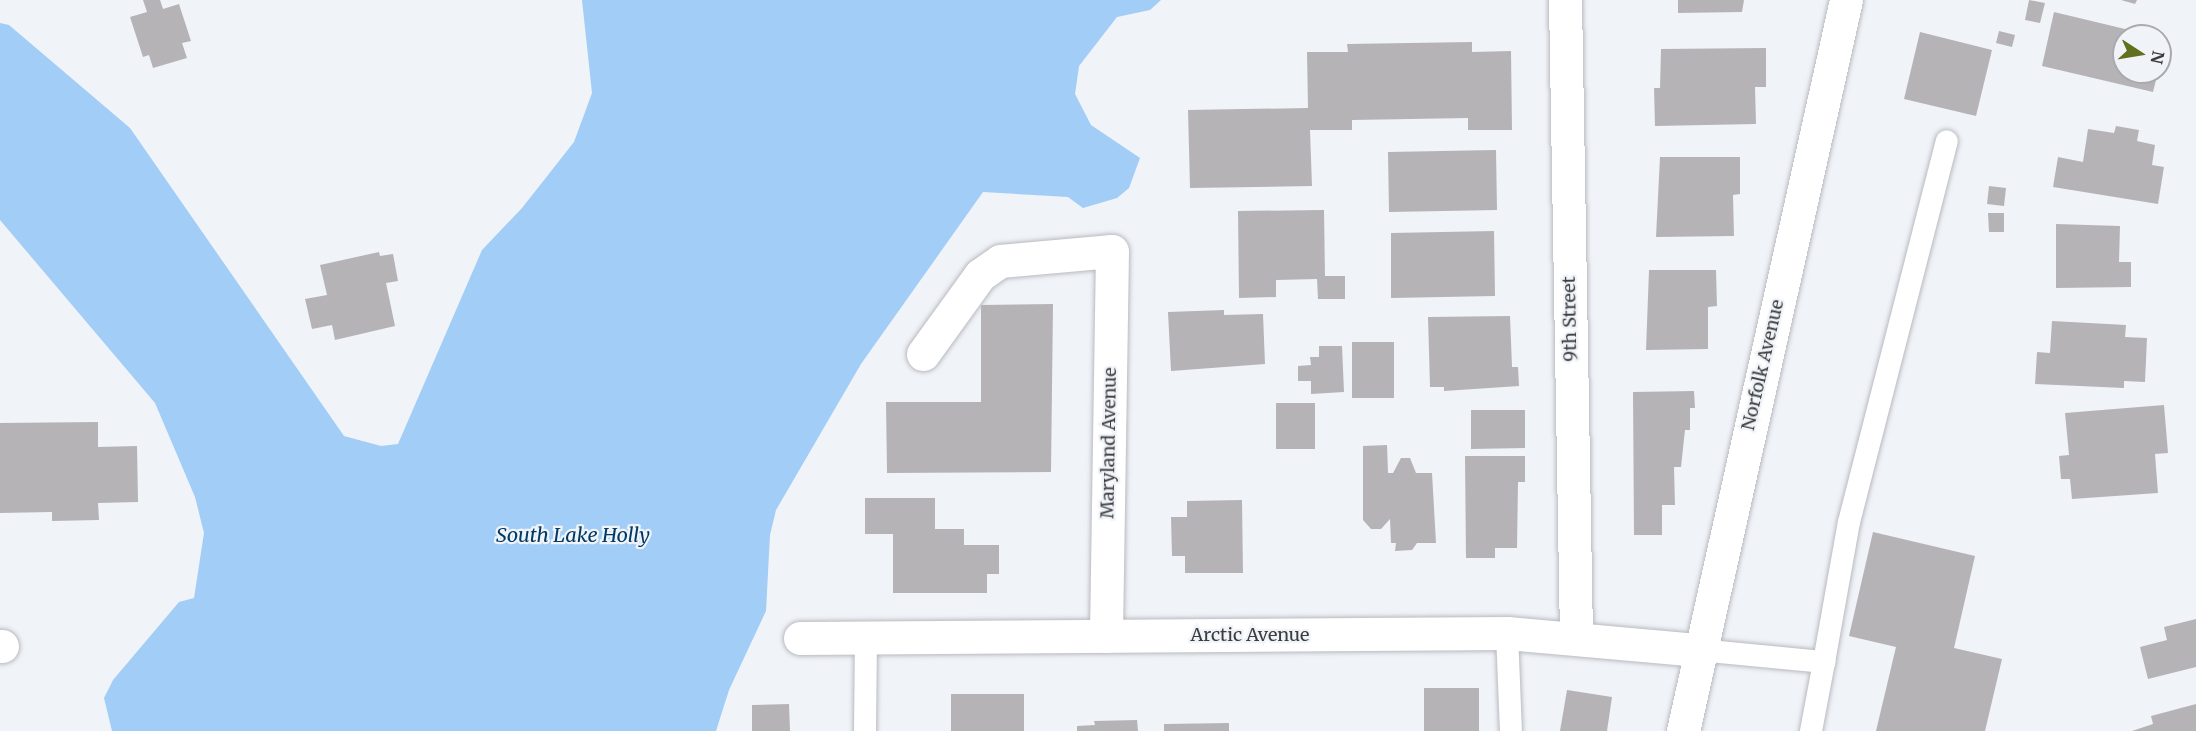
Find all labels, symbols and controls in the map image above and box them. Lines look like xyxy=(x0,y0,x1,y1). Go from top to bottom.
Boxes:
north arrow xyxy=(2112,24,2172,84)
text: N xyxy=(2147,49,2169,66)
street label: 9th Street xyxy=(1558,276,1582,362)
street label: Norfolk Avenue xyxy=(1737,297,1789,433)
street label: Maryland Avenue xyxy=(1097,367,1121,519)
water label: South Lake Holly xyxy=(496,522,650,546)
street label: Arctic Avenue xyxy=(1191,624,1309,646)

